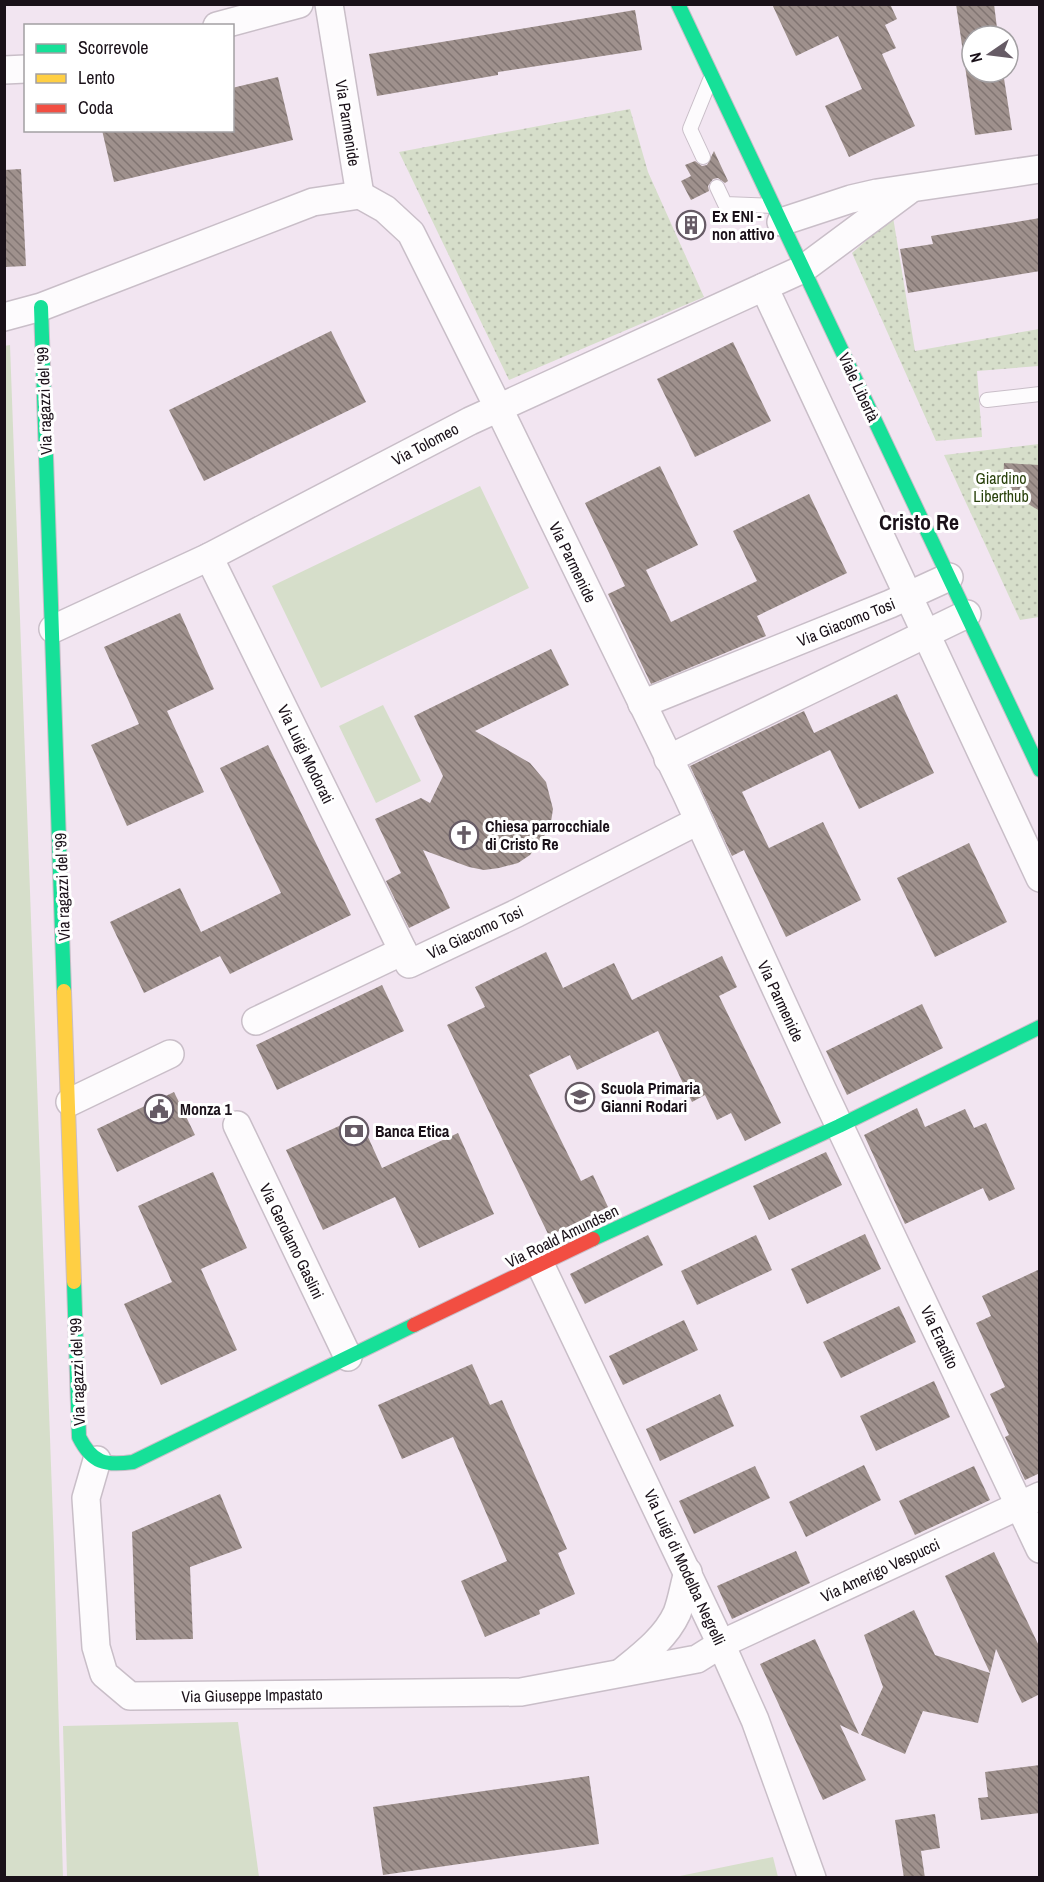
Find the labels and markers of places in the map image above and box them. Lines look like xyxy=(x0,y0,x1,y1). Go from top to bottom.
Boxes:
place label: Ex ENI - non attivo xyxy=(712,205,775,245)
building icon: Ex ENI - non attivo xyxy=(675,209,707,241)
place label: Chiesa parrocchiale di Cristo Re xyxy=(485,815,610,855)
church icon: Chiesa parrocchiale di Cristo Re xyxy=(448,819,480,851)
place label: Scuola Primaria Gianni Rodari xyxy=(601,1077,701,1117)
school or university icon: Scuola Primaria Gianni Rodari xyxy=(564,1081,596,1113)
public building icon: Monza 1 xyxy=(143,1093,175,1125)
place label: Monza 1 xyxy=(180,1098,232,1120)
bank icon: Banca Etica xyxy=(338,1115,370,1147)
place label: Banca Etica xyxy=(375,1120,450,1142)

